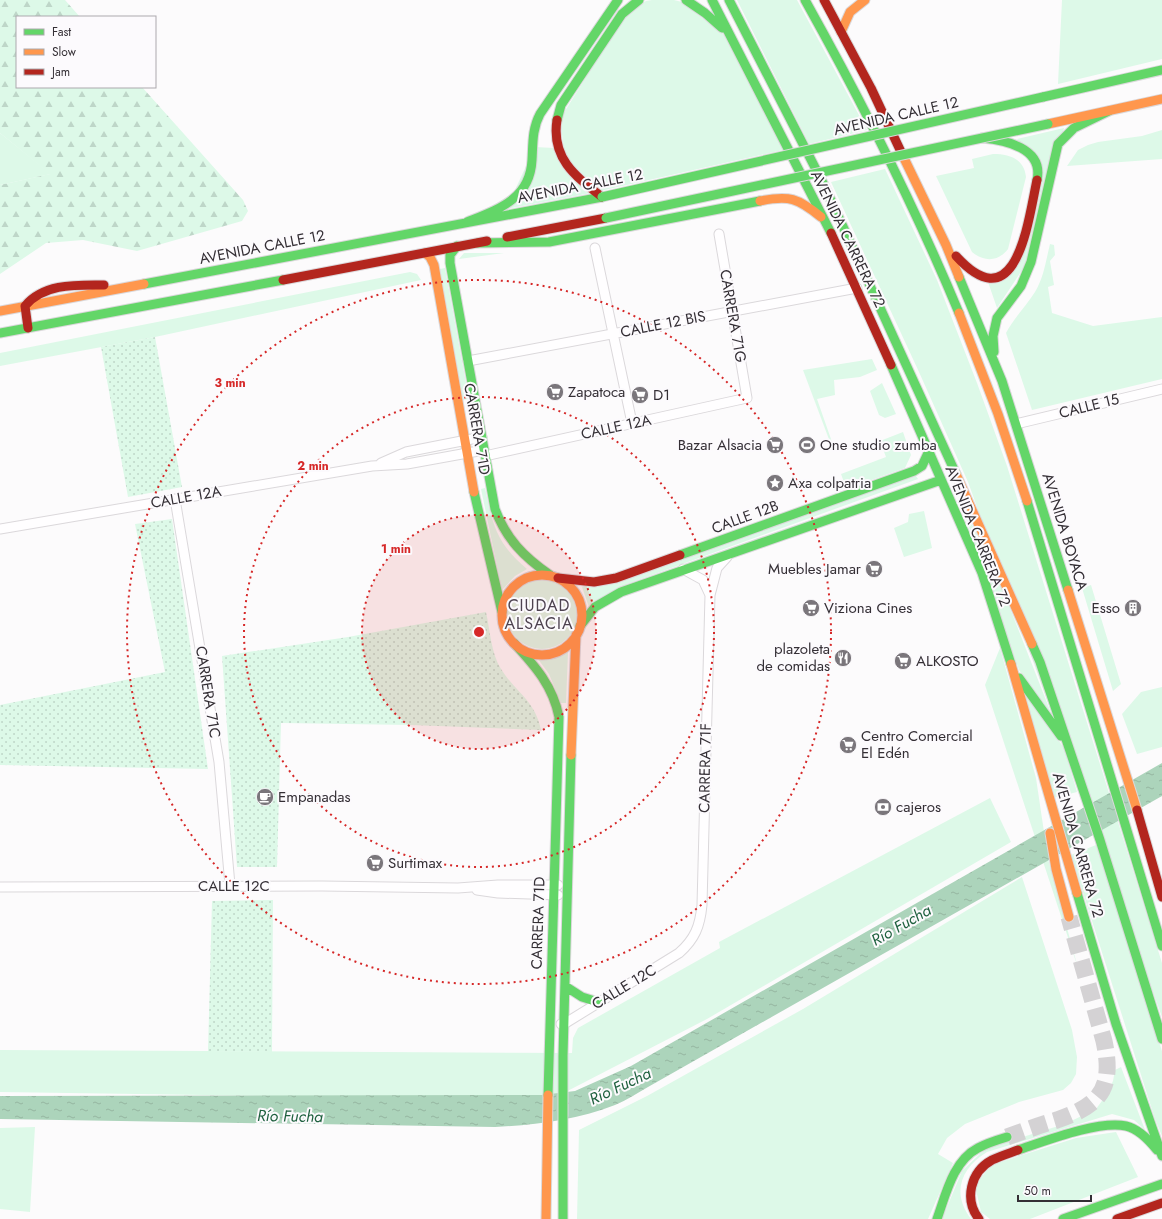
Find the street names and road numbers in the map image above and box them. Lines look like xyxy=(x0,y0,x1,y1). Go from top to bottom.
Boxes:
street label: AVENIDA CALLE 12 xyxy=(831,91,961,141)
street label: AVENIDA CALLE 12 xyxy=(515,163,645,209)
street label: AVENIDA CARRERA 72 xyxy=(805,167,891,311)
street label: AVENIDA CALLE 12 xyxy=(197,224,327,270)
street label: CARRERA 71G xyxy=(714,268,752,364)
street label: CALLE 12 BIS xyxy=(619,305,707,343)
street label: CARRERA 71D xyxy=(458,381,496,477)
street label: CALLE 15 xyxy=(1057,388,1121,424)
street label: CALLE 12A xyxy=(579,409,653,445)
street label: AVENIDA CARRERA 72 xyxy=(940,462,1016,610)
street label: AVENIDA BOYACA xyxy=(1037,470,1093,594)
street label: CALLE 12A xyxy=(149,480,223,514)
street label: CALLE 12B xyxy=(708,495,782,539)
street label: CARRERA 71C xyxy=(190,644,226,740)
street label: CARRERA 71F xyxy=(693,723,717,813)
street label: AVENIDA CARRERA 72 xyxy=(1047,770,1109,920)
street label: CALLE 12C xyxy=(198,875,270,897)
street label: CARRERA 71D xyxy=(525,876,551,970)
street label: CALLE 12C xyxy=(588,959,660,1015)

